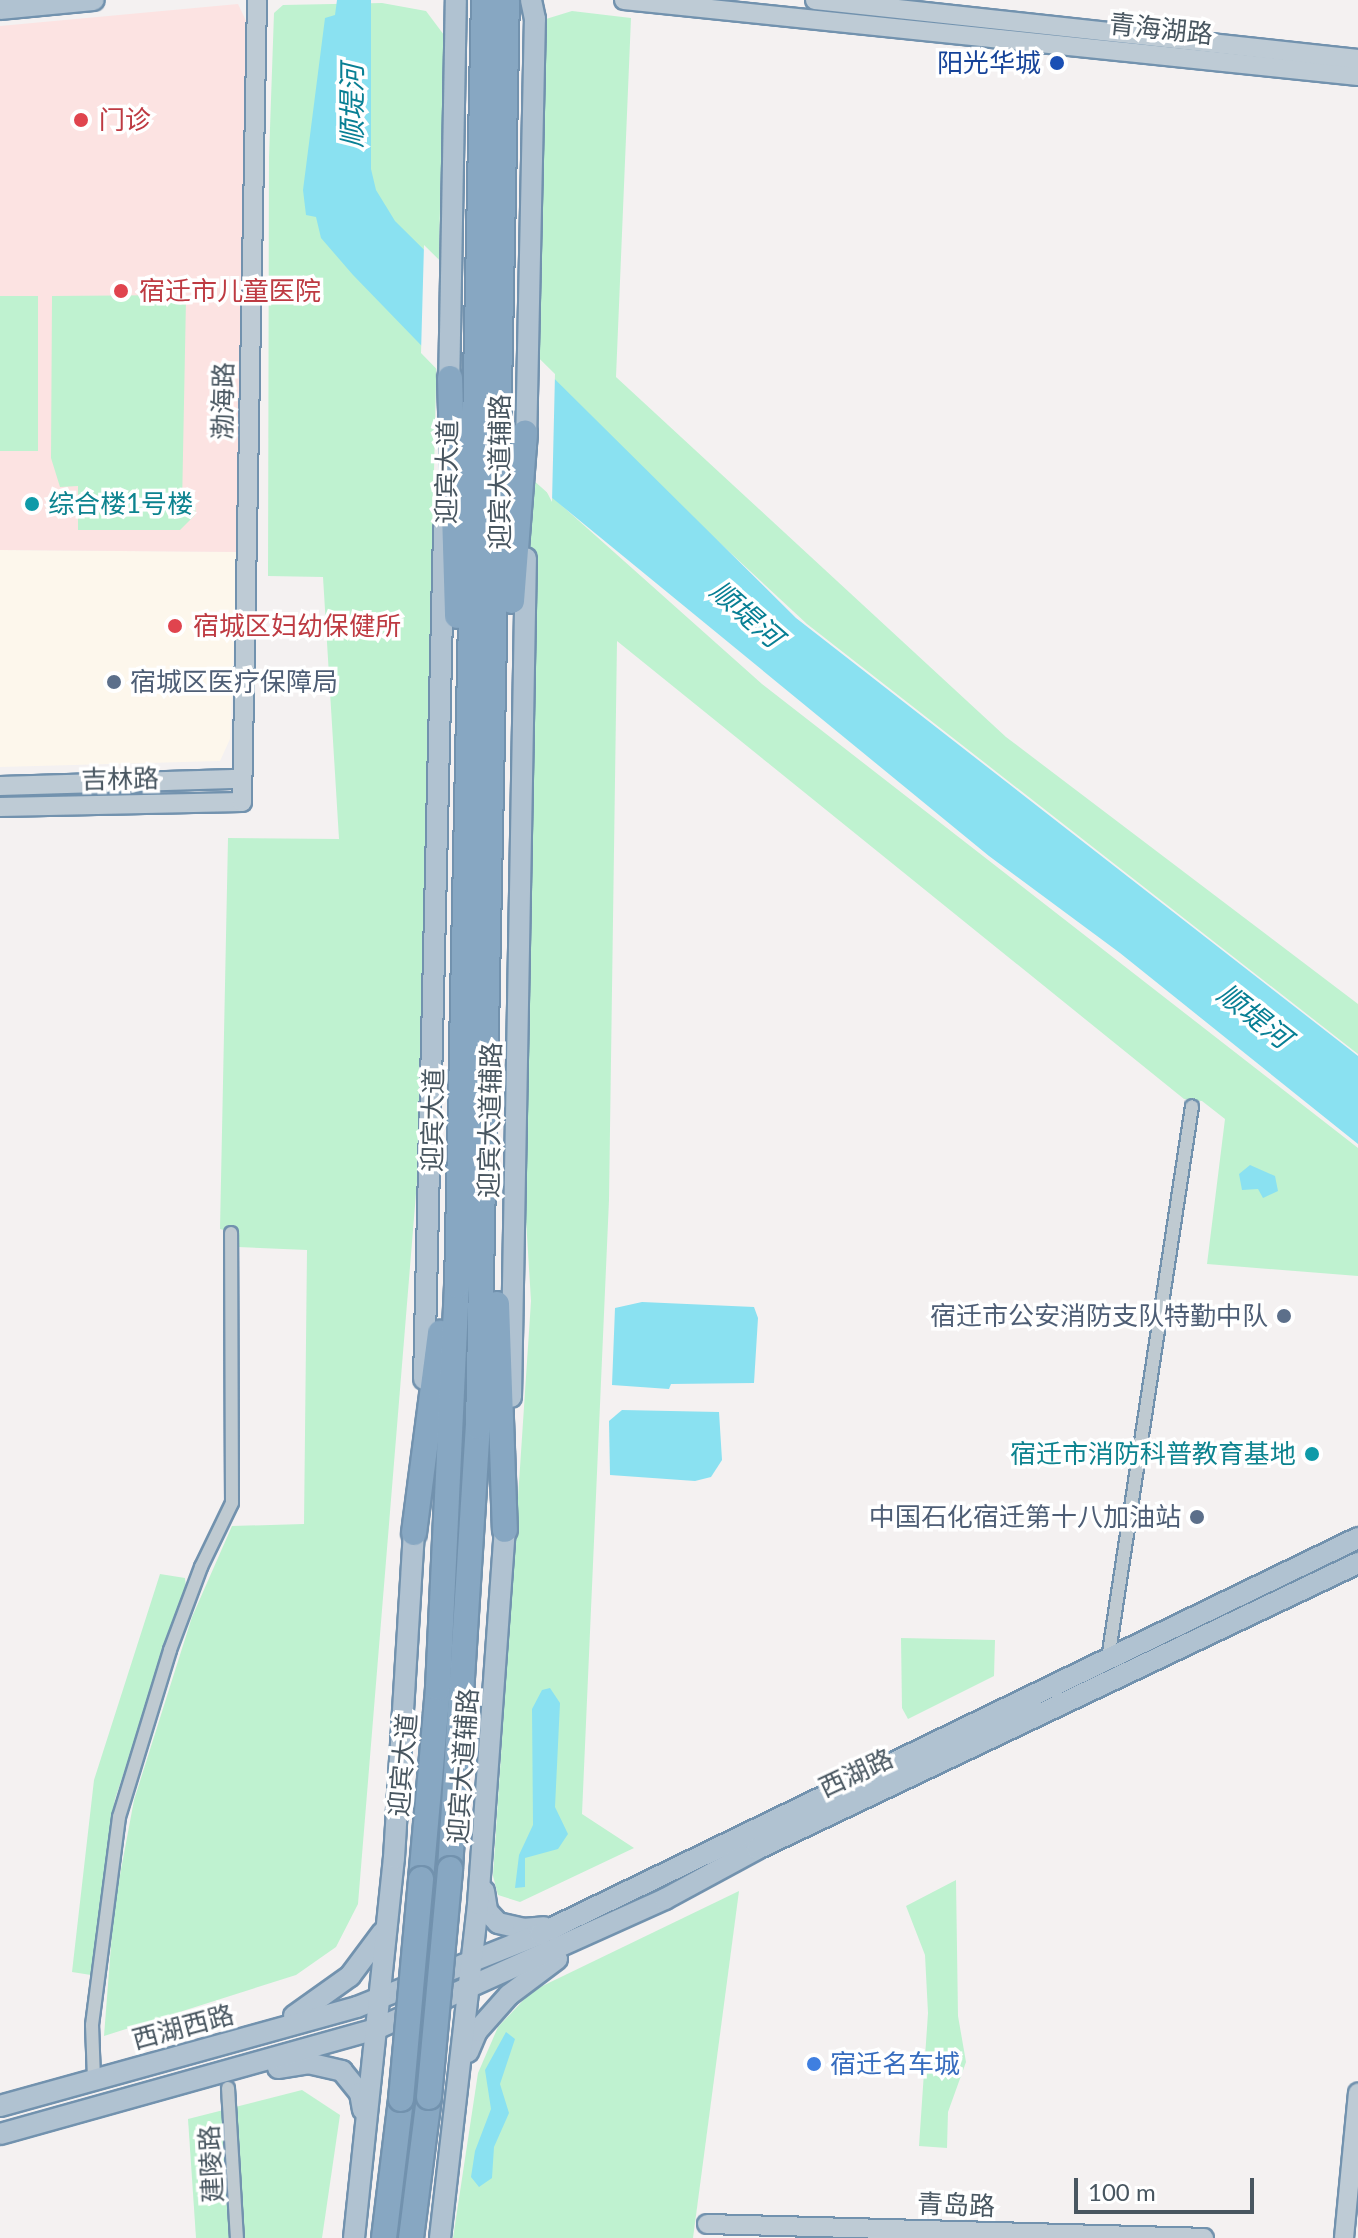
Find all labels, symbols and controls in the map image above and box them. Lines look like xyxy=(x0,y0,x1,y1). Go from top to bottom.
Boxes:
street label: 青海湖路 xyxy=(1108,8,1214,50)
place label: 阳光华城 xyxy=(937,47,1041,79)
marker: 阳光华城 xyxy=(1048,54,1066,72)
water label: 顺堤河 xyxy=(334,64,368,148)
place label: 门诊 xyxy=(99,104,151,136)
marker: 门诊 xyxy=(70,109,92,131)
place label: 宿迁市儿童医院 xyxy=(139,275,321,307)
marker: 宿迁市儿童医院 xyxy=(110,280,132,302)
street label: 渤海路 xyxy=(207,362,239,440)
street label: 迎宾大道辅路 xyxy=(484,394,516,550)
street label: 迎宾大道 xyxy=(430,420,464,524)
place label: 综合楼1号楼 xyxy=(48,488,193,520)
marker: 综合楼1号楼 xyxy=(23,495,41,513)
water label: 顺堤河 xyxy=(704,573,790,653)
place label: 宿城区妇幼保健所 xyxy=(193,610,401,642)
marker: 宿城区妇幼保健所 xyxy=(164,615,186,637)
place label: 宿城区医疗保障局 xyxy=(130,666,338,698)
marker: 宿城区医疗保障局 xyxy=(105,673,123,691)
street label: 吉林路 xyxy=(81,763,159,795)
water label: 顺堤河 xyxy=(1212,976,1298,1054)
street label: 迎宾大道辅路 xyxy=(473,1042,507,1198)
street label: 迎宾大道 xyxy=(416,1068,450,1172)
place label: 宿迁市公安消防支队特勤中队 xyxy=(930,1300,1268,1332)
marker: 宿迁市公安消防支队特勤中队 xyxy=(1275,1307,1293,1325)
place label: 宿迁市消防科普教育基地 xyxy=(1010,1438,1296,1470)
marker: 宿迁市消防科普教育基地 xyxy=(1303,1445,1321,1463)
place label: 中国石化宿迁第十八加油站 xyxy=(869,1501,1181,1533)
marker: 中国石化宿迁第十八加油站 xyxy=(1188,1508,1206,1526)
street label: 迎宾大道辅路 xyxy=(442,1687,484,1845)
street label: 迎宾大道 xyxy=(383,1712,423,1818)
street label: 西湖路 xyxy=(814,1742,898,1804)
street label: 西湖西路 xyxy=(129,1998,237,2056)
place label: 宿迁名车城 xyxy=(830,2048,960,2080)
marker: 宿迁名车城 xyxy=(805,2055,823,2073)
street label: 建陵路 xyxy=(193,2124,229,2204)
scale bar xyxy=(1078,2162,1258,2212)
text: 100 m xyxy=(1088,2177,1156,2206)
street label: 青岛路 xyxy=(916,2188,996,2222)

